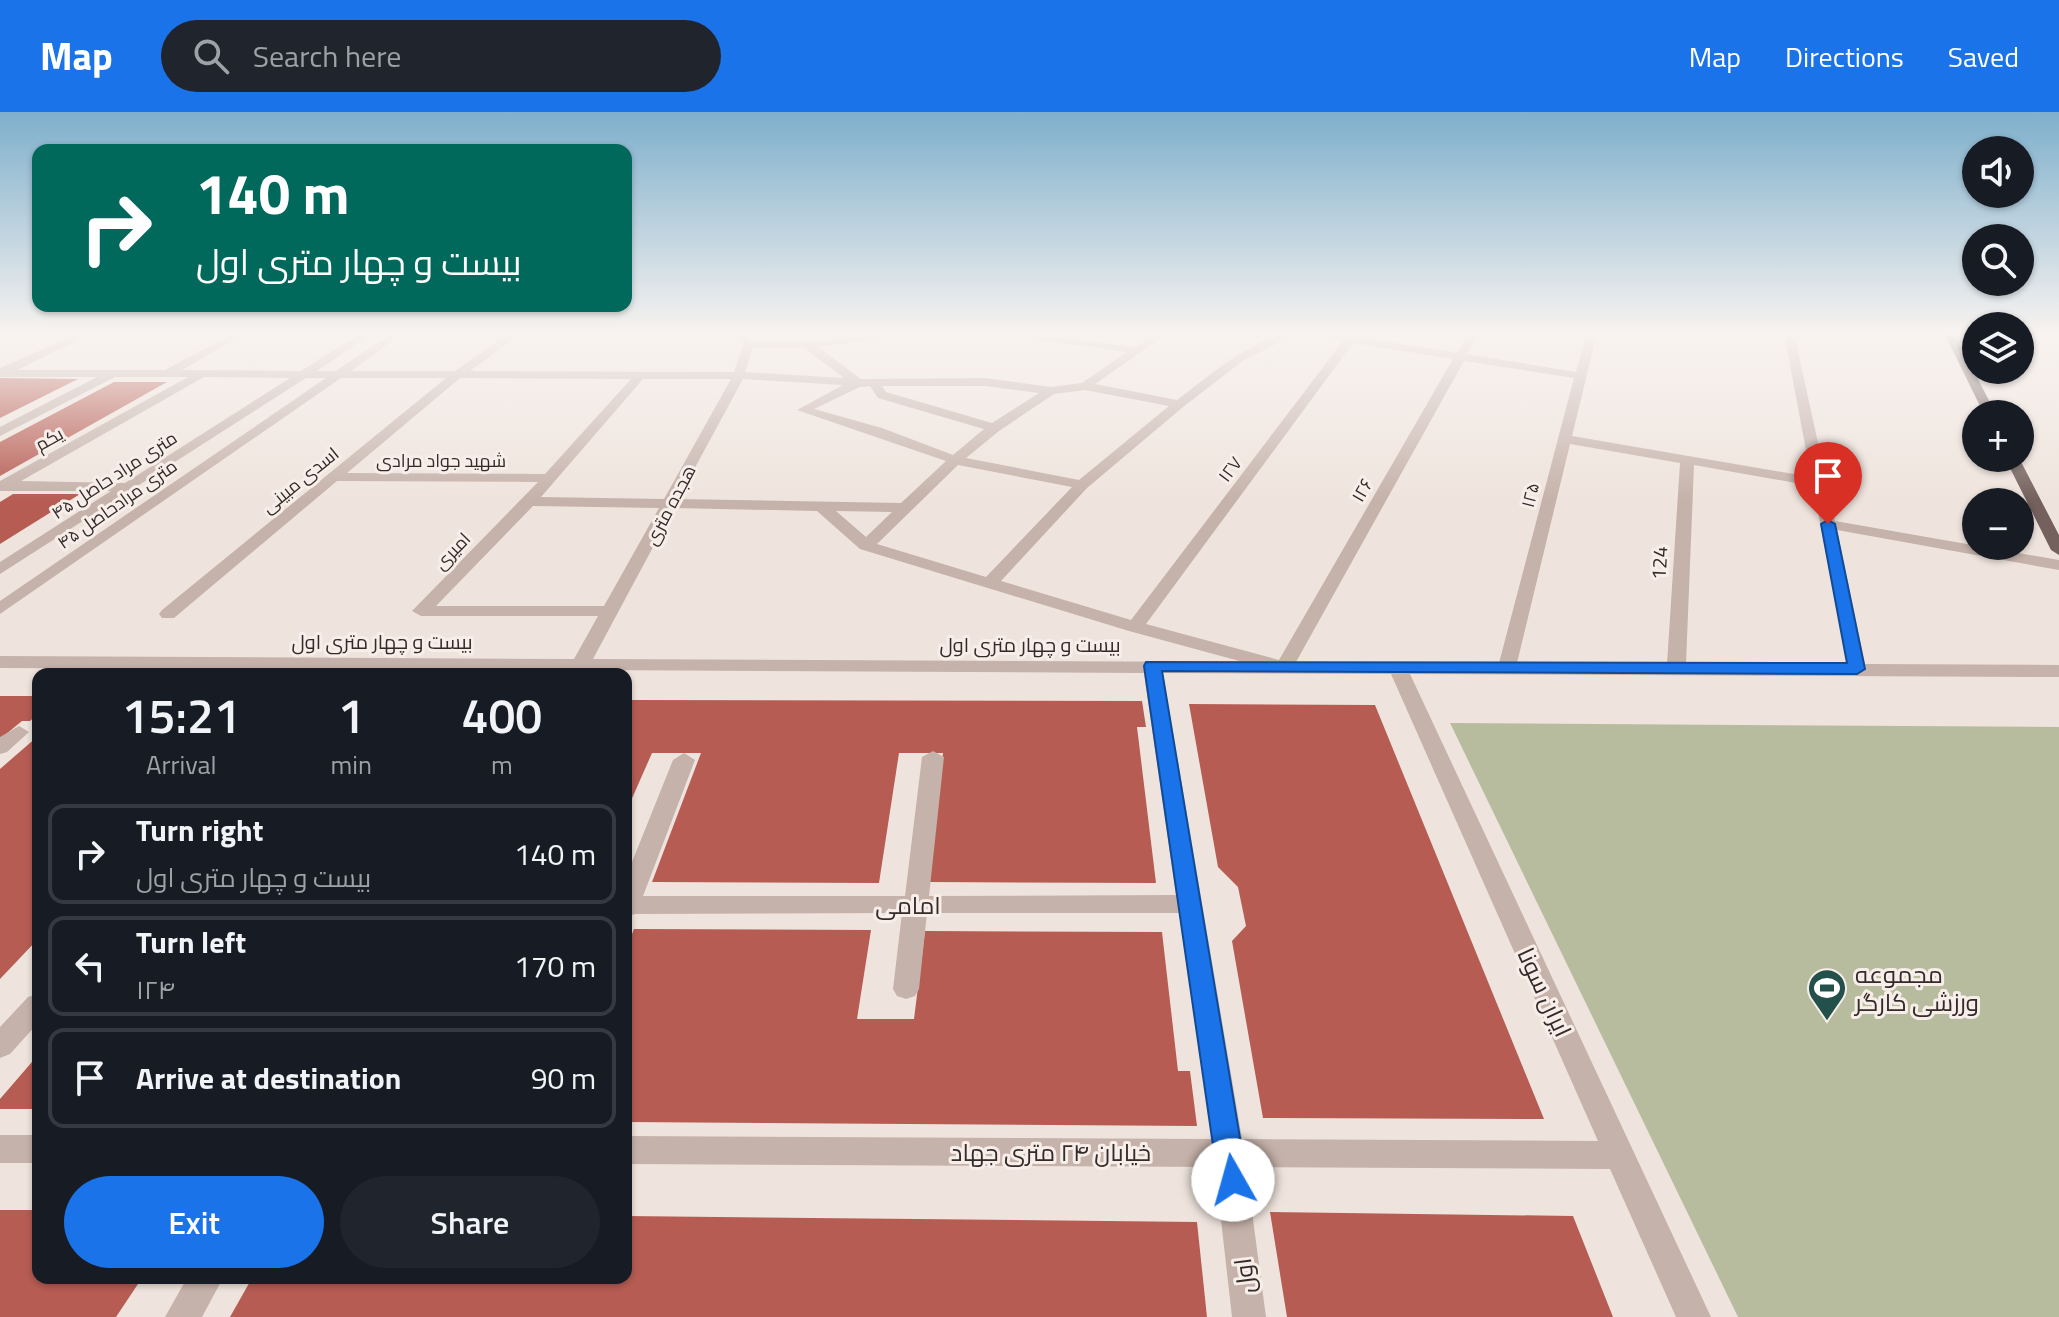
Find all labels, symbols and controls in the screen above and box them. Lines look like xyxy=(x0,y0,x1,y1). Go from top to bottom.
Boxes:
search box xyxy=(161,20,721,92)
text: Map xyxy=(40,27,113,85)
text: Search here xyxy=(253,33,402,79)
icon: search xyxy=(189,34,233,78)
text: Map xyxy=(1689,35,1741,78)
text: Directions xyxy=(1785,35,1904,78)
text: Saved xyxy=(1948,35,2019,78)
map controls xyxy=(1962,136,2034,560)
button: sound xyxy=(1962,136,2034,208)
text: 140 m xyxy=(196,151,349,236)
icon: right xyxy=(64,176,168,280)
button: search xyxy=(1962,224,2034,296)
text: بیست و چهار متری اول xyxy=(196,234,522,289)
button: layers xyxy=(1962,312,2034,384)
button: + xyxy=(1962,400,2034,472)
street label: یکم xyxy=(30,420,68,458)
street label: ۴۵ متری مراد حاصل xyxy=(46,424,182,526)
street label: اسدی مبینی xyxy=(255,440,345,520)
pin xyxy=(1794,442,1862,524)
street label: شهید جواد مرادی xyxy=(376,447,506,474)
street label: ۱۲۷ xyxy=(1211,450,1249,488)
street label: ۴۵ متری مرادحاصل xyxy=(51,452,183,556)
icon: arrive xyxy=(1806,454,1850,498)
street label: هجده متری xyxy=(638,460,702,550)
street label: ۱۲۶ xyxy=(1344,473,1380,507)
street label: ۱۲۵ xyxy=(1514,480,1546,510)
button: − xyxy=(1962,488,2034,560)
street label: امیری xyxy=(427,526,477,576)
street label: 124 xyxy=(1643,545,1675,581)
street label: بیست و چهار متری اول xyxy=(292,626,472,657)
street label: بیست و چهار متری اول xyxy=(940,629,1120,660)
text: 15:21 xyxy=(122,679,241,752)
text: 1 xyxy=(338,679,365,752)
text: 400 xyxy=(462,679,542,752)
text: Arrival xyxy=(146,745,216,784)
text: min xyxy=(330,745,372,784)
text: m xyxy=(491,745,513,784)
text: Turn right xyxy=(136,807,264,853)
text: 140 m xyxy=(514,831,596,877)
icon: right xyxy=(68,832,112,876)
text: بیست و چهار متری اول xyxy=(136,858,371,897)
street label: امامی xyxy=(875,887,941,923)
text: Turn left xyxy=(136,919,246,965)
street label: ایران سونا xyxy=(1509,941,1581,1043)
text: 170 m xyxy=(514,943,596,989)
icon: left xyxy=(68,944,112,988)
place label: مجموعه ورزشی کارگر xyxy=(1853,956,1979,1020)
sports icon: مجموعه ورزشی کارگر xyxy=(1806,967,1848,1022)
text: ۱۲۴ xyxy=(136,970,175,1009)
text: Arrive at destination xyxy=(136,1055,401,1101)
text: 90 m xyxy=(531,1055,596,1101)
icon: arrive xyxy=(68,1056,112,1100)
street label: خیابان ۲۴ متری جهاد xyxy=(951,1134,1151,1170)
position arrow xyxy=(1191,1138,1275,1222)
button: Exit xyxy=(64,1176,324,1268)
button: Share xyxy=(340,1176,600,1268)
street label: اول xyxy=(1224,1256,1264,1296)

